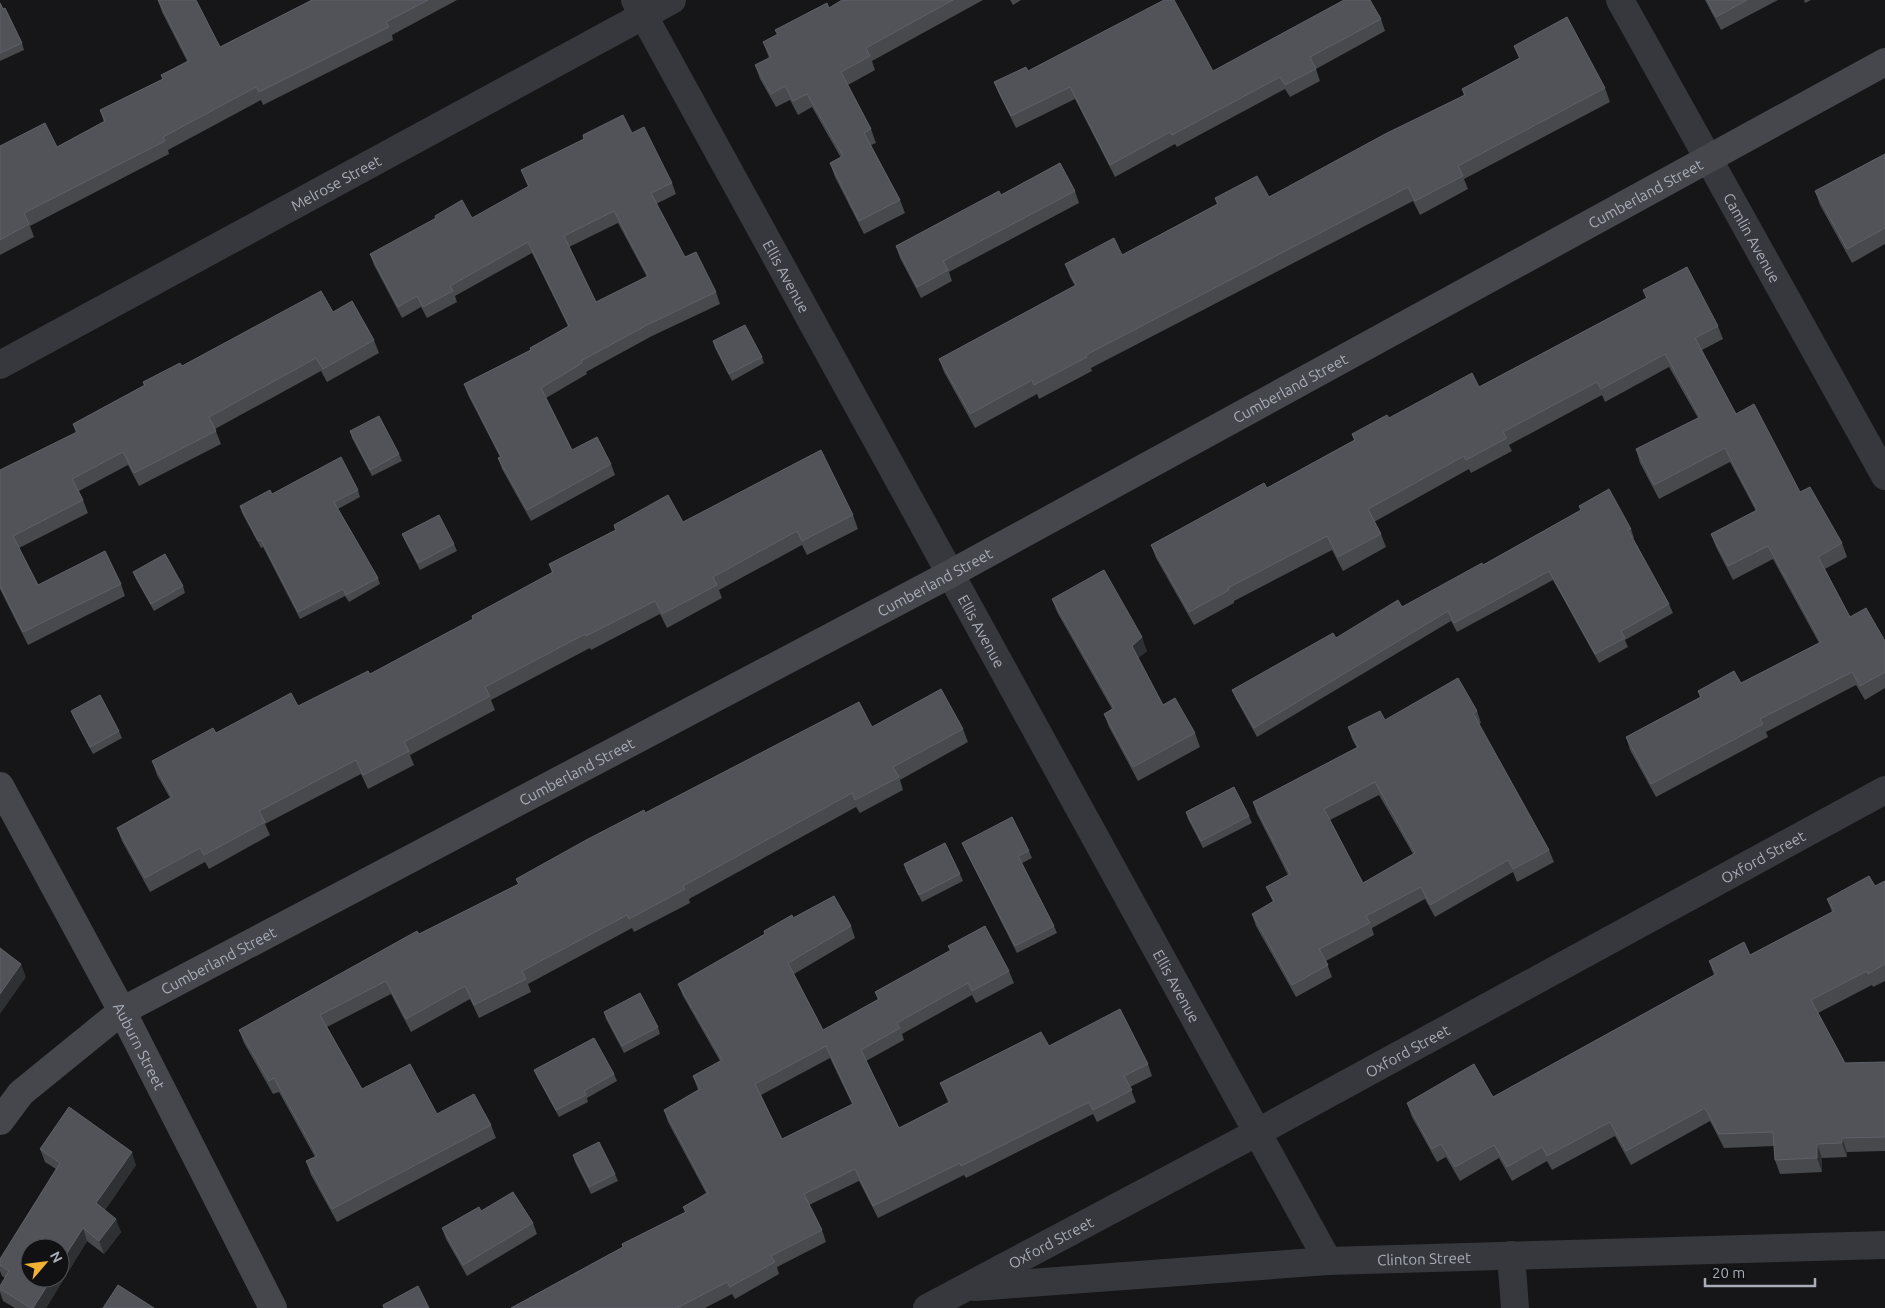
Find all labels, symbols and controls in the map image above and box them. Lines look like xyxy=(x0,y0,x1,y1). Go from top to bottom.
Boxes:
street label: Melrose Street xyxy=(288,151,384,214)
street label: Cumberland Street xyxy=(1585,155,1705,231)
street label: Camlin Avenue xyxy=(1721,190,1784,286)
street label: Ellis Avenue xyxy=(760,237,814,315)
street label: Cumberland Street xyxy=(1230,350,1350,426)
street label: Cumberland Street xyxy=(874,544,995,619)
street label: Ellis Avenue xyxy=(955,592,1009,670)
street label: Cumberland Street xyxy=(516,734,637,808)
street label: Oxford Street xyxy=(1718,827,1808,886)
street label: Cumberland Street xyxy=(158,923,279,997)
street label: Ellis Avenue xyxy=(1150,947,1204,1025)
street label: Auburn Street xyxy=(110,999,169,1092)
street label: Oxford Street xyxy=(1362,1021,1453,1080)
street label: Oxford Street xyxy=(1005,1213,1096,1272)
north arrow xyxy=(20,1238,70,1288)
street label: Clinton Street xyxy=(1377,1248,1471,1268)
text: N xyxy=(47,1249,66,1265)
scale bar xyxy=(1705,1256,1815,1288)
text: 20 m xyxy=(1712,1264,1745,1281)

